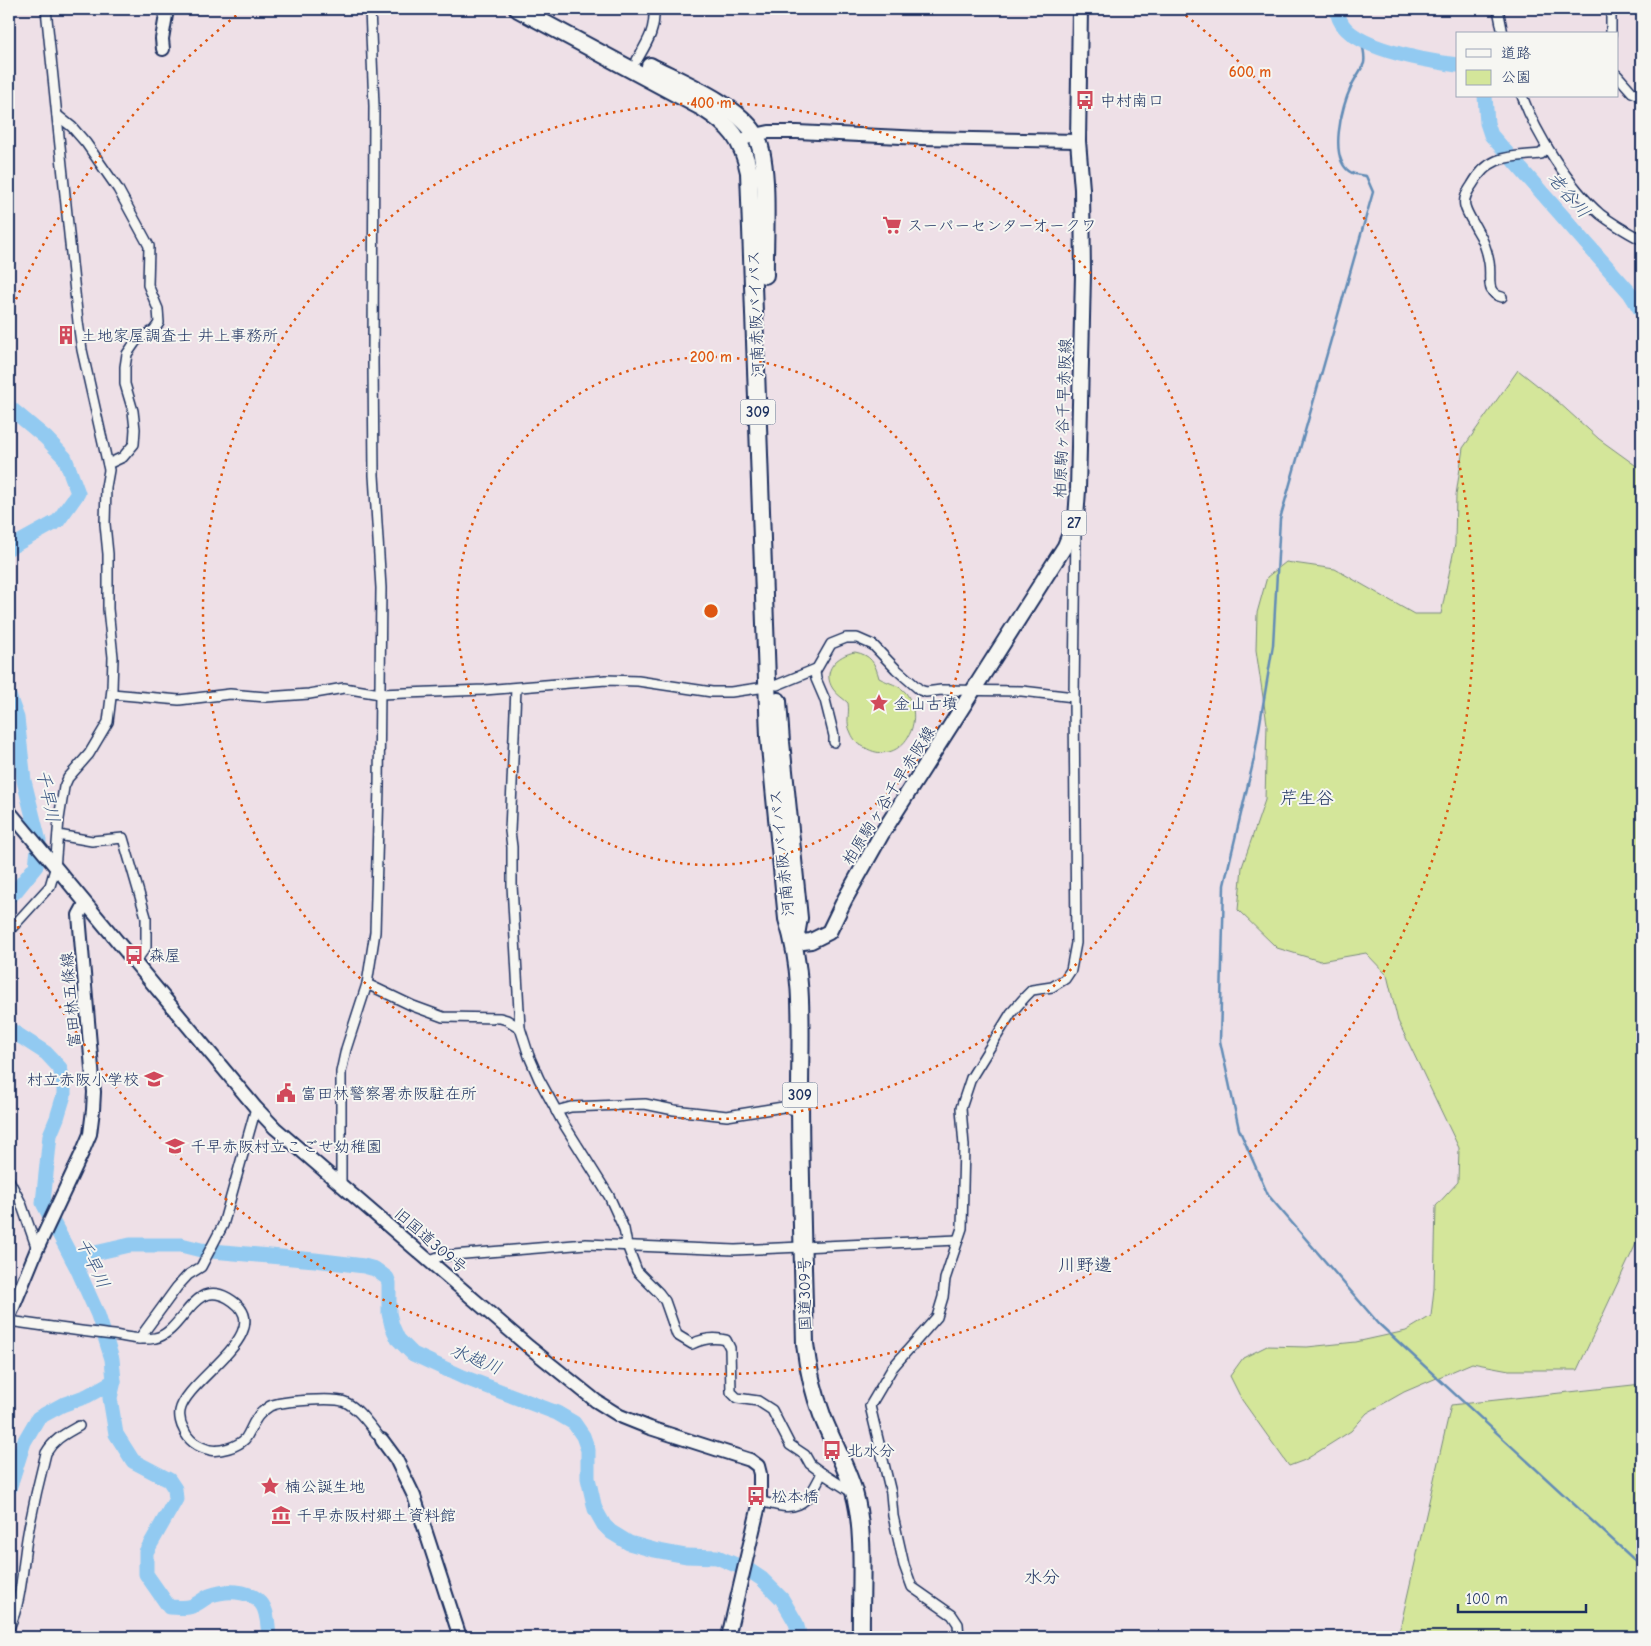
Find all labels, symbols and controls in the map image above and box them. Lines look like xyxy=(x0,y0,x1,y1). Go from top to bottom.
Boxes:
legend xyxy=(1456,32,1618,98)
text: 道路 xyxy=(1501,44,1531,62)
text: 600 m xyxy=(1229,63,1271,81)
text: 公園 xyxy=(1501,68,1531,86)
bus stop icon: 中村南口 xyxy=(1074,89,1096,111)
place label: 中村南口 xyxy=(1100,92,1164,110)
text: 400 m xyxy=(690,94,732,112)
water label: 老谷川 xyxy=(1543,168,1594,223)
supermarket icon: スーパーセンターオークワ xyxy=(881,214,903,236)
place label: スーパーセンターオークワ xyxy=(907,217,1097,235)
street label: 河南赤阪バイパス xyxy=(745,250,767,378)
building icon: 土地家屋調査士 井上事務所 xyxy=(55,324,77,346)
place label: 土地家屋調査士 井上事務所 xyxy=(81,327,278,345)
street label: 柏原駒ヶ谷千早赤阪線 xyxy=(1051,338,1075,498)
text: 200 m xyxy=(690,348,732,366)
road number: 309 xyxy=(740,400,776,424)
road number: 27 xyxy=(1062,510,1086,536)
centre of rings xyxy=(702,602,720,620)
place icon: 金山古墳 xyxy=(868,692,890,714)
place label: 金山古墳 xyxy=(894,695,958,713)
street label: 柏原駒ヶ谷千早赤阪線 xyxy=(839,723,939,868)
water label: 千早川 xyxy=(32,768,63,825)
street label: 河南赤阪バイパス xyxy=(766,788,798,917)
district label: 芹生谷 xyxy=(1280,788,1334,809)
bus stop icon: 森屋 xyxy=(123,944,145,966)
place label: 森屋 xyxy=(149,947,181,965)
street label: 富田林五條線 xyxy=(58,951,84,1049)
school or university icon: 村立赤阪小学校 xyxy=(143,1068,165,1090)
place label: 村立赤阪小学校 xyxy=(27,1071,139,1089)
public building icon: 富田林警察署赤阪駐在所 xyxy=(275,1082,297,1104)
road number: 309 xyxy=(782,1082,818,1108)
place label: 富田林警察署赤阪駐在所 xyxy=(301,1085,477,1103)
school or university icon: 千早赤阪村立こごせ幼稚園 xyxy=(164,1135,186,1157)
place label: 千早赤阪村立こごせ幼稚園 xyxy=(190,1138,382,1156)
street label: 旧国道309号 xyxy=(390,1204,470,1277)
water label: 千早川 xyxy=(71,1234,114,1292)
district label: 川野邊 xyxy=(1058,1255,1112,1276)
street label: 国道309号 xyxy=(795,1257,815,1331)
water label: 水越川 xyxy=(447,1340,505,1379)
bus stop icon: 北水分 xyxy=(821,1439,843,1461)
place label: 北水分 xyxy=(847,1442,895,1460)
place icon: 楠公誕生地 xyxy=(259,1475,281,1497)
place label: 楠公誕生地 xyxy=(285,1478,365,1496)
bus stop icon: 松本橋 xyxy=(745,1485,767,1507)
place label: 松本橋 xyxy=(771,1488,819,1506)
museum icon: 千早赤阪村郷土資料館 xyxy=(270,1504,292,1526)
place label: 千早赤阪村郷土資料館 xyxy=(296,1507,456,1525)
district label: 水分 xyxy=(1024,1567,1060,1588)
scale bar xyxy=(1458,1581,1586,1613)
text: 100 m xyxy=(1466,1590,1508,1608)

